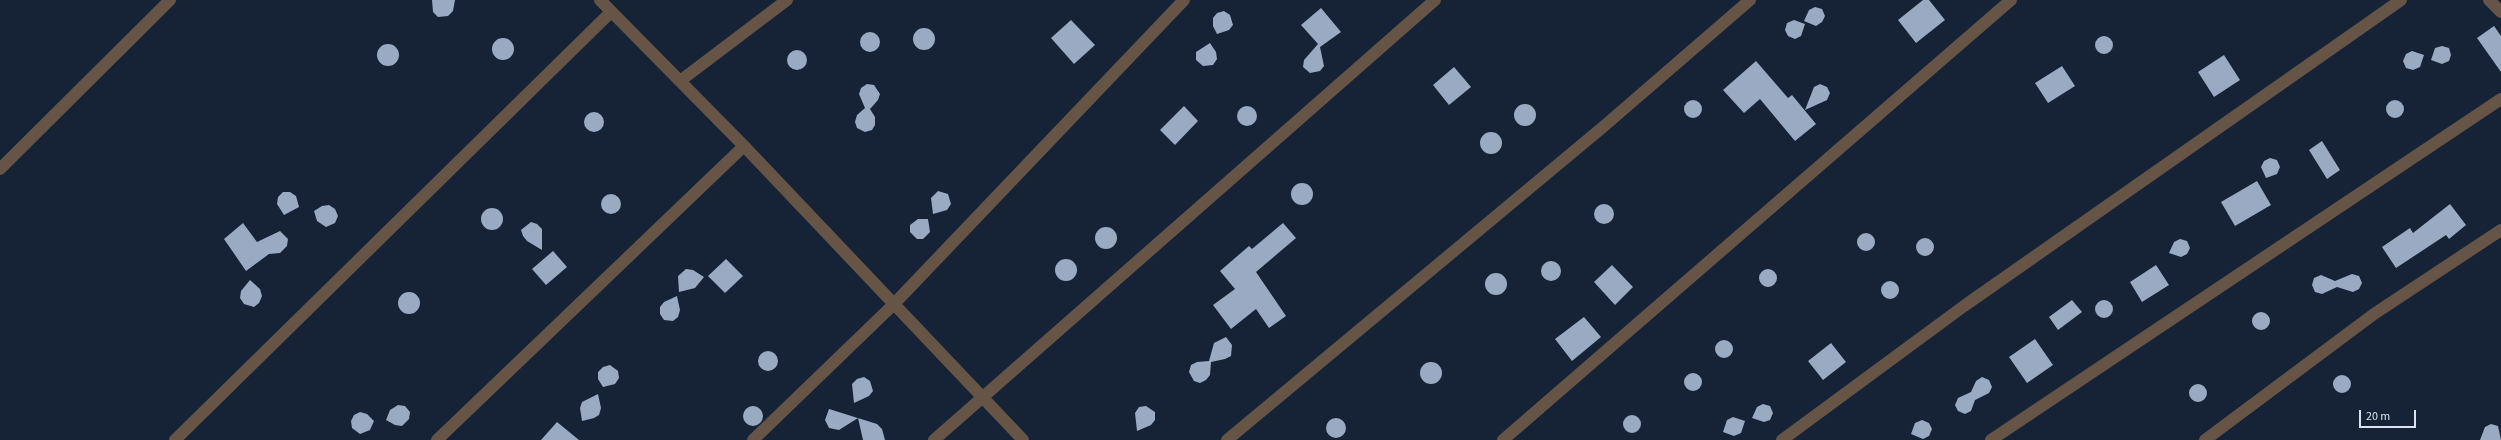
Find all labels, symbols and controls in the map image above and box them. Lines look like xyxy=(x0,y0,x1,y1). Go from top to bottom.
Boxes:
scale bar xyxy=(2361,402,2418,428)
text: 20 m xyxy=(2366,408,2390,425)

